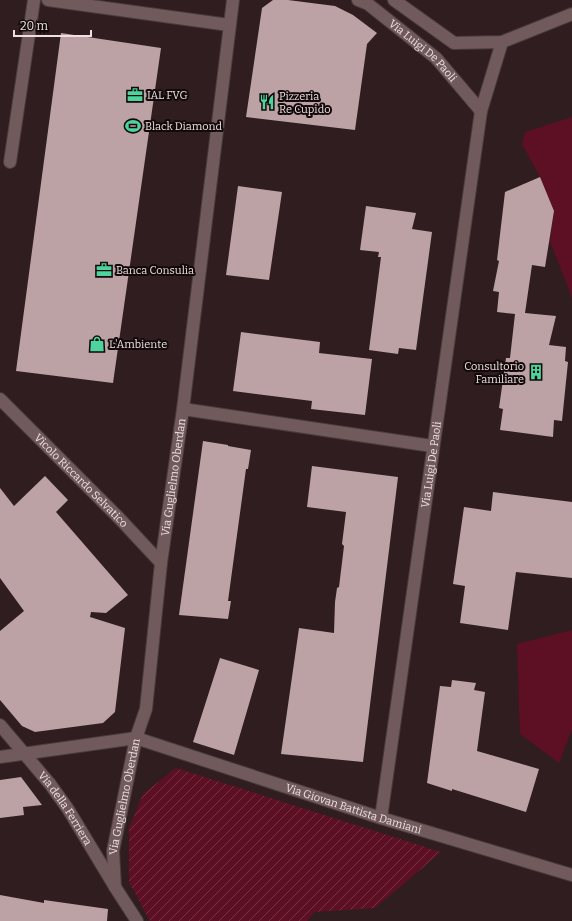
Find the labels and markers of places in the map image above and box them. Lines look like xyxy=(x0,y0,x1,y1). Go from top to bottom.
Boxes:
office icon: IAL FVG xyxy=(126,86,144,104)
place label: IAL FVG xyxy=(147,89,188,102)
place label: Pizzeria Re Cupido xyxy=(279,90,331,116)
restaurant icon: Pizzeria Re Cupido xyxy=(258,93,276,111)
sports icon: Black Diamond xyxy=(124,117,142,135)
place label: Black Diamond xyxy=(145,120,223,133)
office icon: Banca Consulia xyxy=(95,261,113,279)
place label: Banca Consulia xyxy=(116,264,194,277)
shop icon: L'Ambiente xyxy=(88,335,106,353)
place label: L'Ambiente xyxy=(109,338,167,351)
place label: Consultorio Familiare xyxy=(464,360,524,386)
building icon: Consultorio Familiare xyxy=(527,363,545,381)

